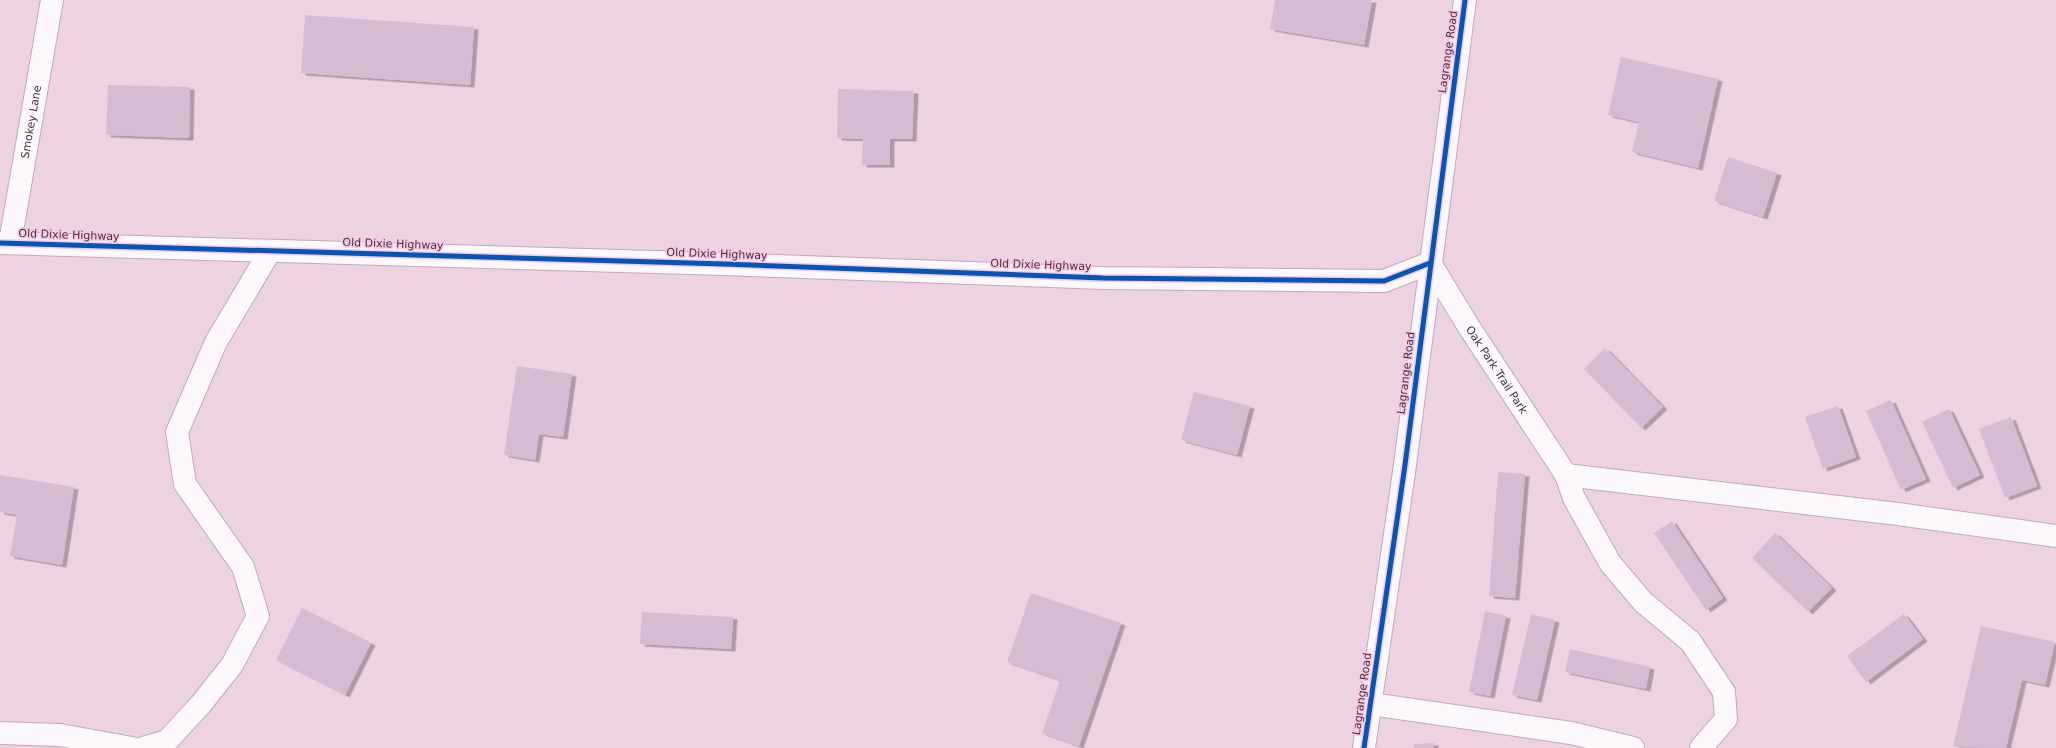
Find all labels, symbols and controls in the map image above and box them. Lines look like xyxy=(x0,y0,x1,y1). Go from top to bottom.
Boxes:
street label: Lagrange Road xyxy=(1436,10,1460,94)
street label: Smokey Lane xyxy=(18,84,44,159)
street label: Old Dixie Highway xyxy=(18,227,120,243)
street label: Old Dixie Highway xyxy=(342,236,444,252)
street label: Old Dixie Highway xyxy=(666,246,768,262)
street label: Old Dixie Highway xyxy=(990,257,1092,273)
street label: Oak Park Trail Park xyxy=(1463,323,1531,417)
street label: Lagrange Road xyxy=(1394,331,1418,415)
street label: Lagrange Road xyxy=(1350,652,1374,736)

